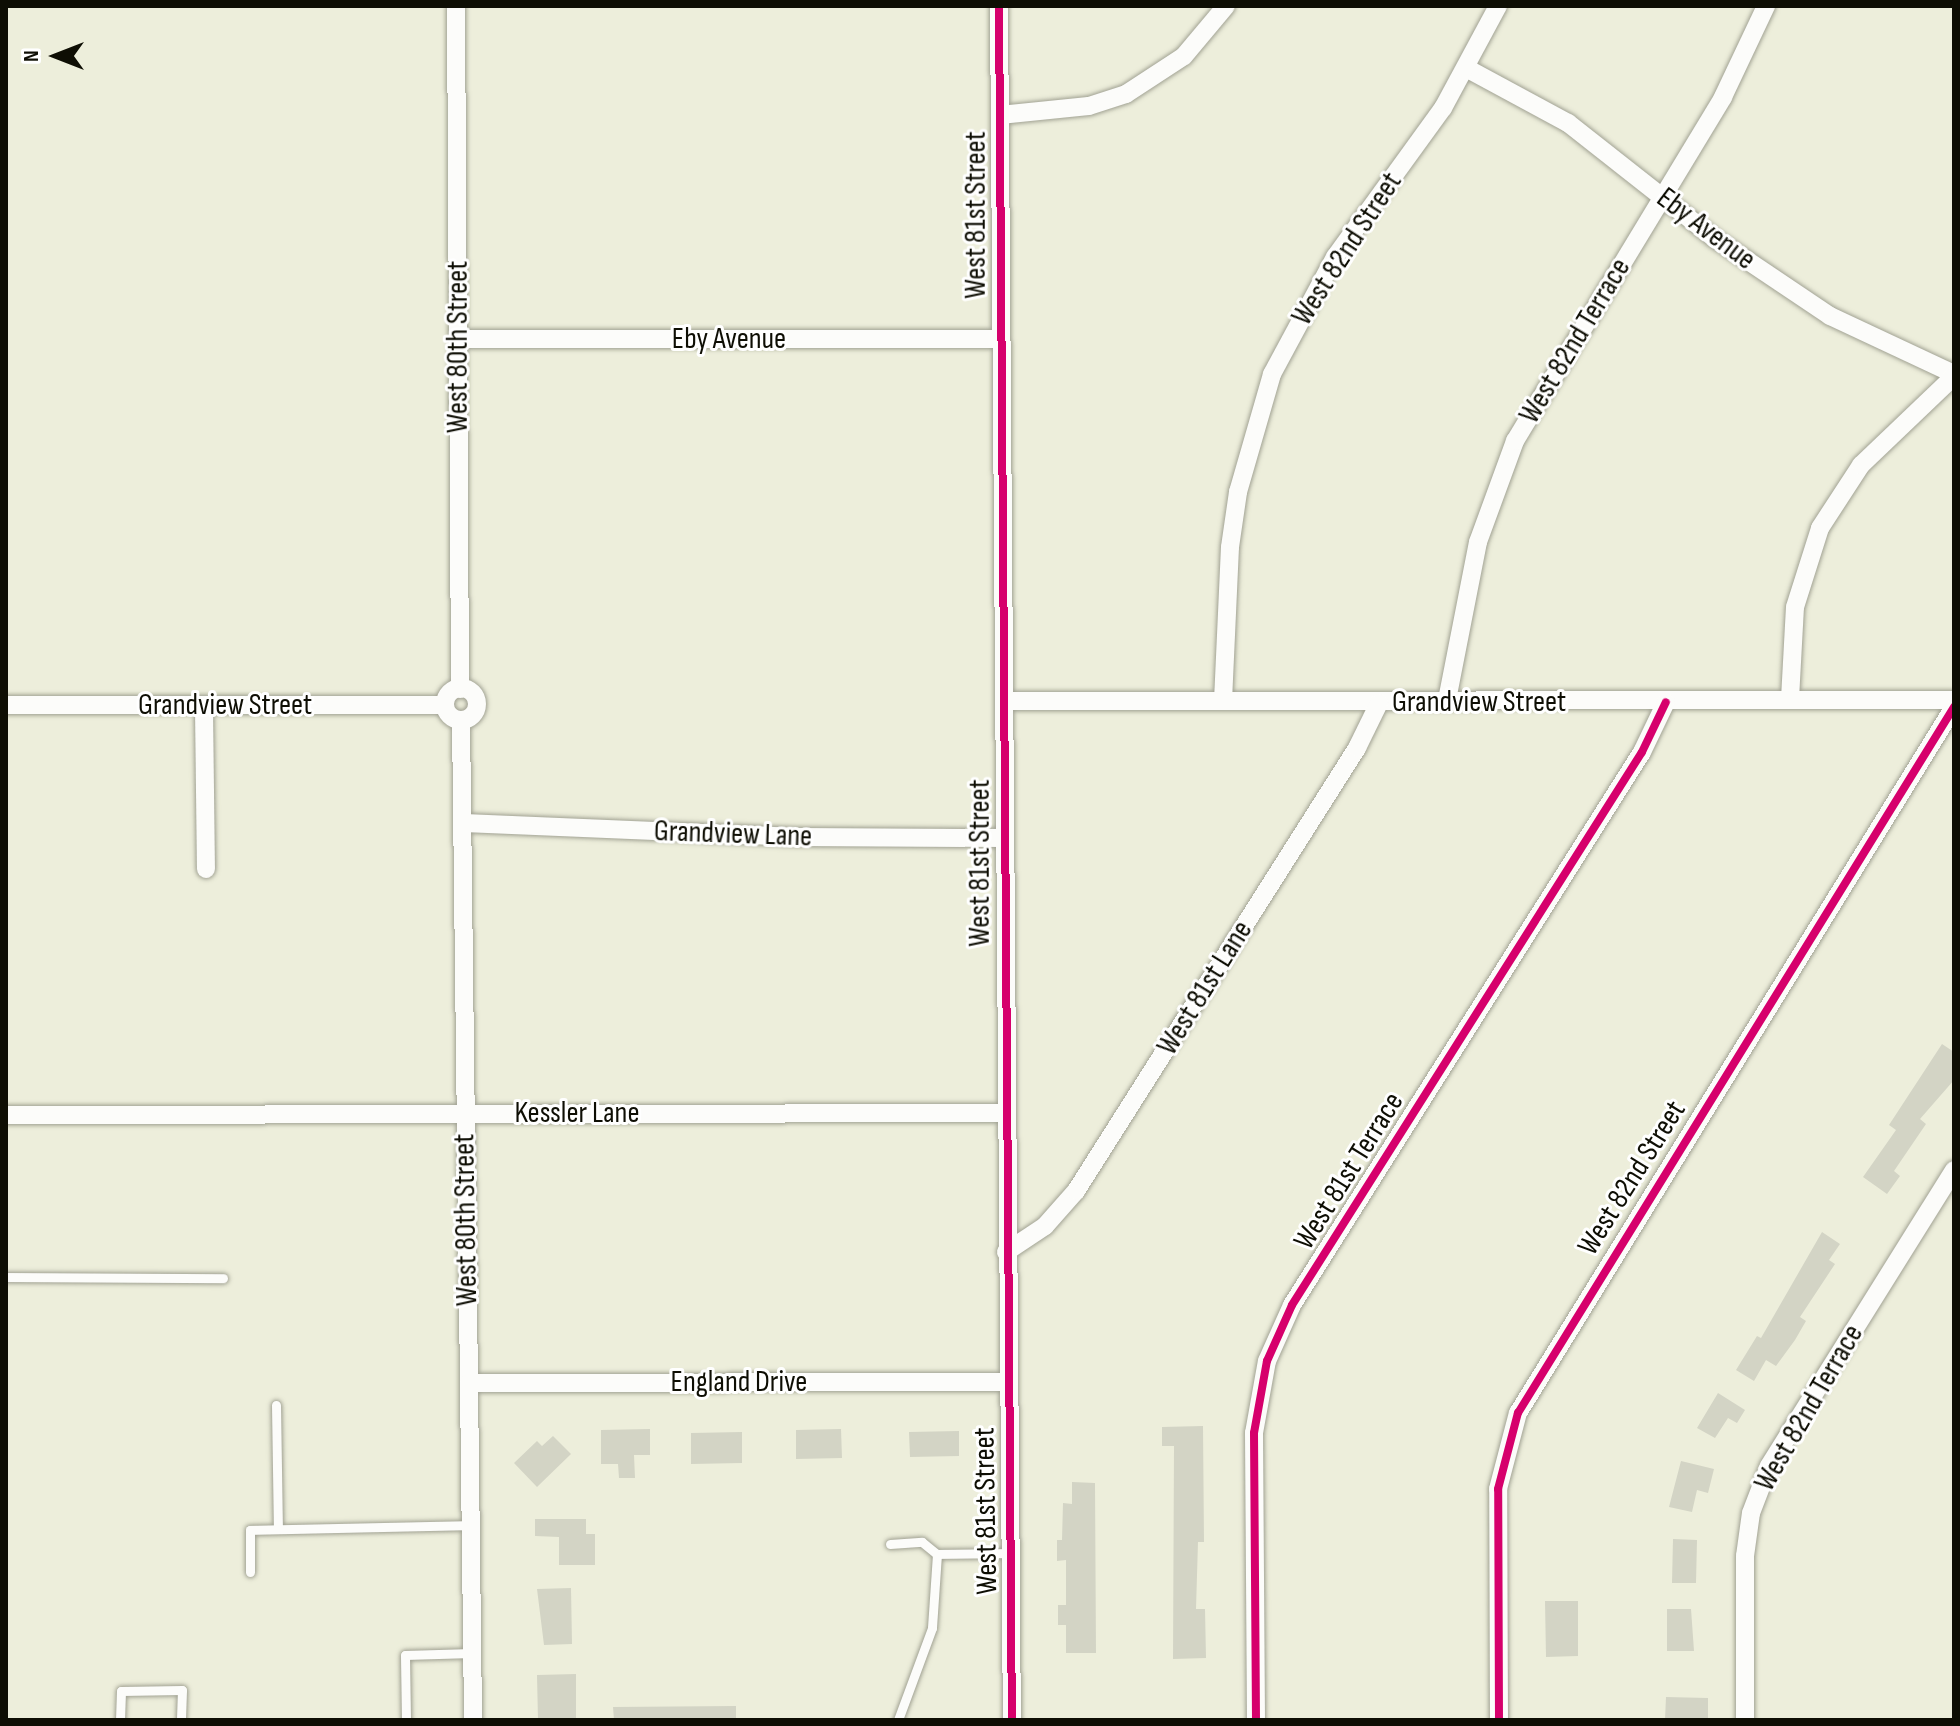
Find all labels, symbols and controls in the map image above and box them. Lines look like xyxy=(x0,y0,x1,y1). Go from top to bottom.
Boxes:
north arrow xyxy=(16,16,96,96)
text: N xyxy=(18,50,45,62)
street label: West 81st Street xyxy=(958,131,994,299)
street label: West 82nd Street xyxy=(1284,166,1410,332)
street label: Eby Avenue xyxy=(1650,180,1762,278)
street label: West 82nd Terrace xyxy=(1512,252,1638,430)
street label: West 80th Street xyxy=(440,261,476,433)
street label: Eby Avenue xyxy=(672,321,786,357)
street label: Grandview Street xyxy=(1392,684,1566,720)
street label: Grandview Street xyxy=(138,687,312,723)
street label: West 81st Street xyxy=(962,779,998,947)
street label: Grandview Lane xyxy=(653,813,813,855)
street label: West 81st Lane xyxy=(1150,914,1260,1062)
street label: West 81st Terrace xyxy=(1286,1086,1412,1256)
street label: West 82nd Street xyxy=(1570,1094,1694,1262)
street label: Kessler Lane xyxy=(515,1095,639,1131)
street label: West 80th Street xyxy=(446,1134,486,1306)
street label: West 82nd Terrace xyxy=(1747,1318,1871,1498)
street label: England Drive xyxy=(671,1364,807,1400)
street label: West 81st Street xyxy=(967,1427,1005,1595)

